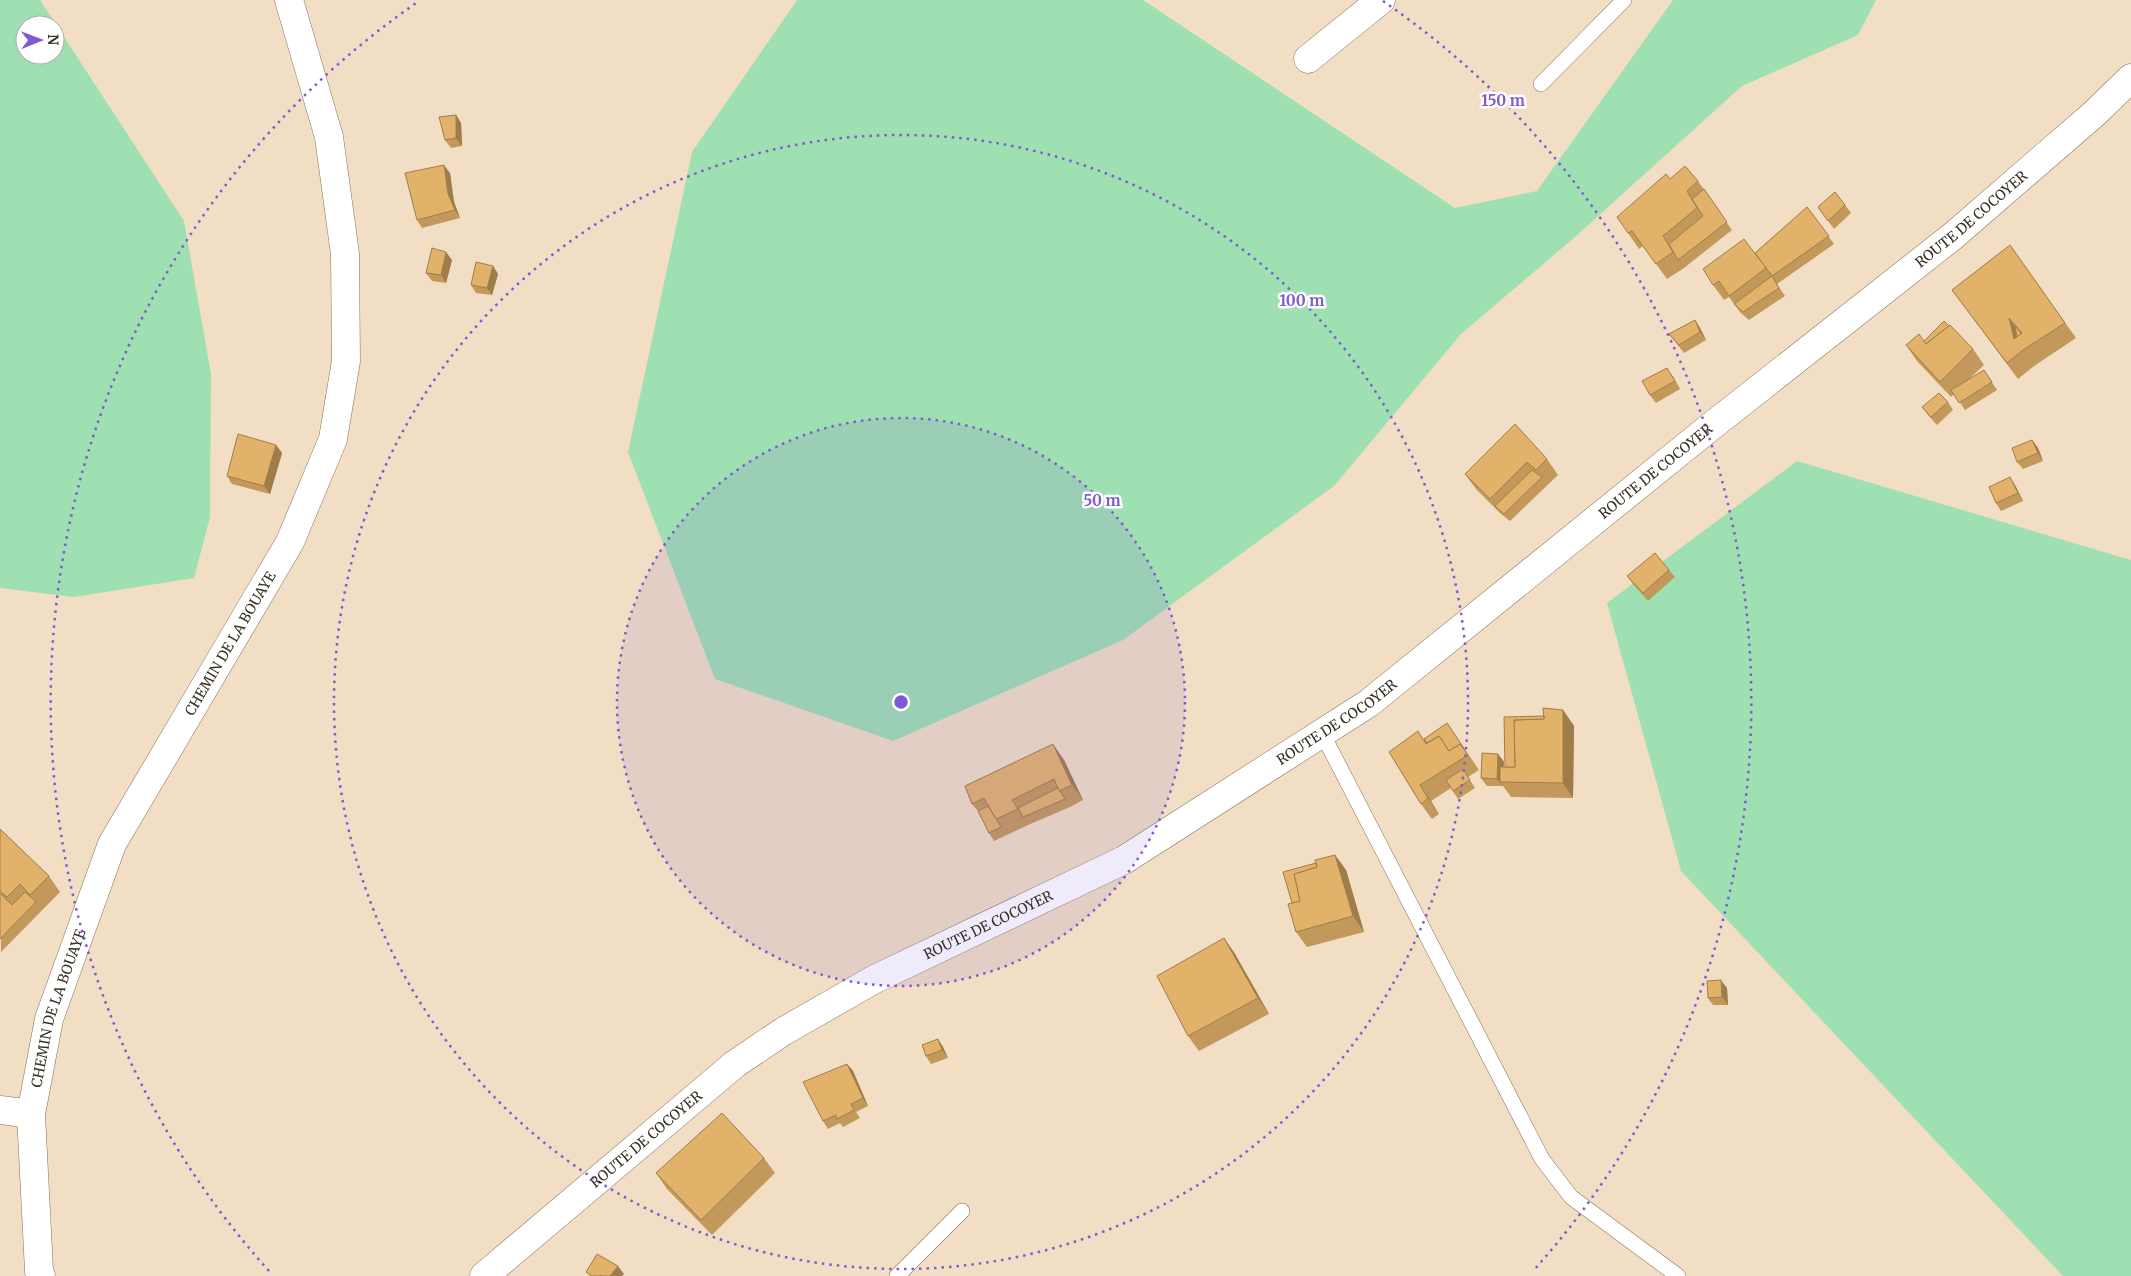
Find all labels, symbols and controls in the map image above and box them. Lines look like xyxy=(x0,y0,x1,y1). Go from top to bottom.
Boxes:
north arrow xyxy=(15,15,65,65)
text: N xyxy=(44,34,62,45)
text: 150 m xyxy=(1481,91,1525,110)
street label: ROUTE DE COCOYER xyxy=(1911,167,2031,271)
text: 100 m xyxy=(1280,291,1324,310)
street label: ROUTE DE COCOYER xyxy=(1595,420,1716,523)
text: 50 m xyxy=(1083,491,1121,510)
street label: CHEMIN DE LA BOUAYE xyxy=(181,568,280,719)
street label: ROUTE DE COCOYER xyxy=(1273,675,1401,769)
centre of rings xyxy=(892,693,910,711)
street label: ROUTE DE COCOYER xyxy=(921,886,1056,963)
street label: CHEMIN DE LA BOUAYE xyxy=(27,927,90,1089)
street label: ROUTE DE COCOYER xyxy=(586,1087,706,1192)

